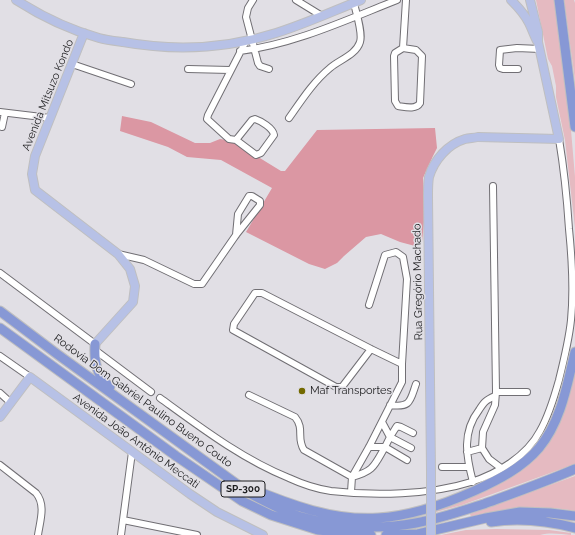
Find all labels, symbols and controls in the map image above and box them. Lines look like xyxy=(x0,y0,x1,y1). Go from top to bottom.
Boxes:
street label: Avenida Mitsuzo Kondo xyxy=(20,37,76,153)
street label: Rua Gregório Machado xyxy=(410,223,426,341)
street label: Rodovia Dom Gabriel Paulino Bueno Couto xyxy=(51,332,235,470)
place label: Maf Transportes xyxy=(310,384,392,398)
marker: Maf Transportes xyxy=(297,386,307,396)
street label: Avenida João Antônio Meccati xyxy=(70,391,202,491)
road number: SP-300 xyxy=(221,481,265,497)

